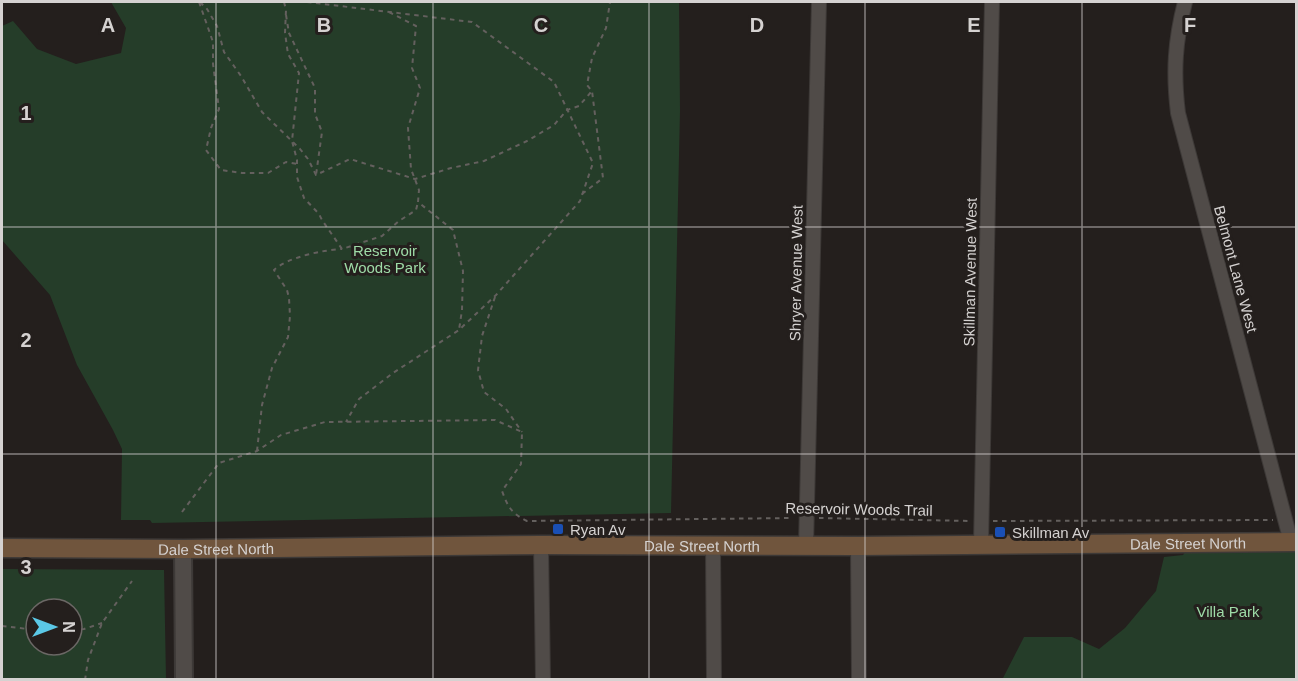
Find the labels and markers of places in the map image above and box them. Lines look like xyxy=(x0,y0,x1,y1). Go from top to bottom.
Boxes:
place label: Ryan Av xyxy=(570,521,626,538)
marker: Ryan Av xyxy=(551,522,565,536)
place label: Skillman Av xyxy=(1012,524,1090,541)
marker: Skillman Av xyxy=(993,525,1007,539)

